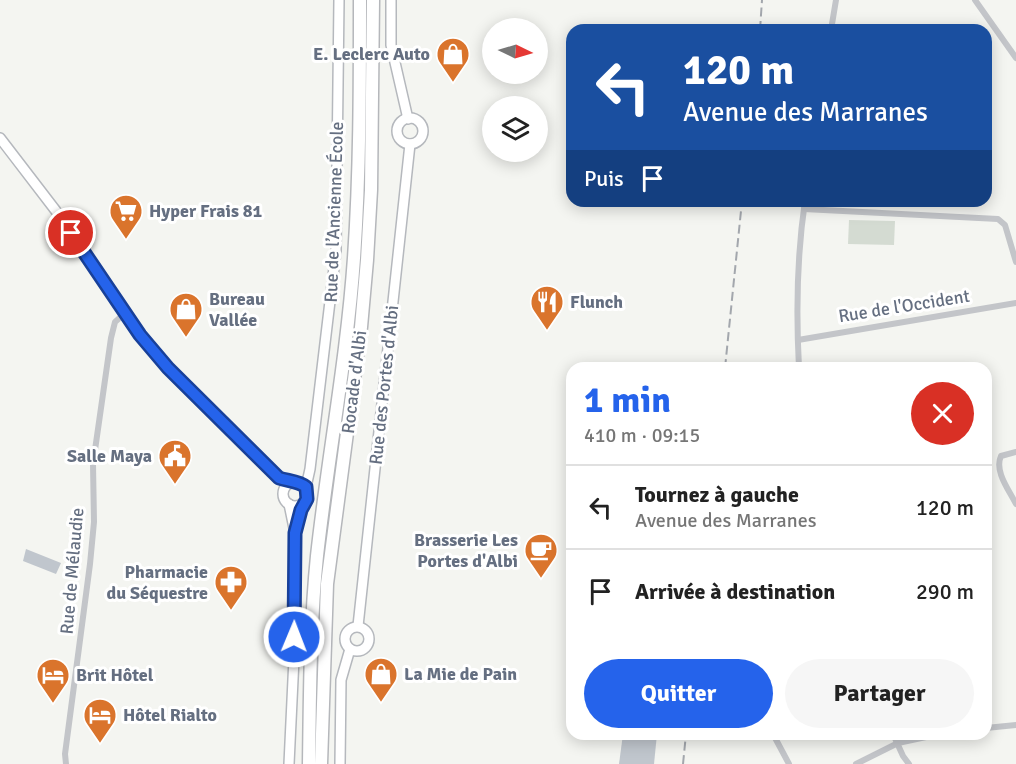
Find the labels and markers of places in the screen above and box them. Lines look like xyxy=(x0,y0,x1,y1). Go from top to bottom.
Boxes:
shop icon: E. Leclerc Auto xyxy=(435,36,471,83)
place label: E. Leclerc Auto xyxy=(313,43,430,65)
supermarket icon: Hyper Frais 81 xyxy=(108,193,144,240)
place label: Hyper Frais 81 xyxy=(149,200,263,222)
pin xyxy=(45,207,96,258)
restaurant icon: Flunch xyxy=(529,284,565,331)
place label: Bureau Vallée xyxy=(209,288,265,331)
shop icon: Bureau Vallée xyxy=(168,291,204,338)
place label: Flunch xyxy=(570,291,623,313)
public building icon: Salle Maya xyxy=(157,438,193,485)
place label: Salle Maya xyxy=(67,445,152,467)
place label: Brasserie Les Portes d'Albi xyxy=(414,529,518,572)
cafe icon: Brasserie Les Portes d'Albi xyxy=(523,532,559,579)
place label: Pharmacie du Séquestre xyxy=(106,561,208,604)
pharmacy icon: Pharmacie du Séquestre xyxy=(213,564,249,611)
shop icon: La Mie de Pain xyxy=(363,656,399,703)
hotel icon: Brit Hôtel xyxy=(35,657,71,704)
place label: La Mie de Pain xyxy=(404,663,517,685)
place label: Brit Hôtel xyxy=(76,664,154,686)
hotel icon: Hôtel Rialto xyxy=(82,697,118,744)
place label: Hôtel Rialto xyxy=(123,704,217,726)

